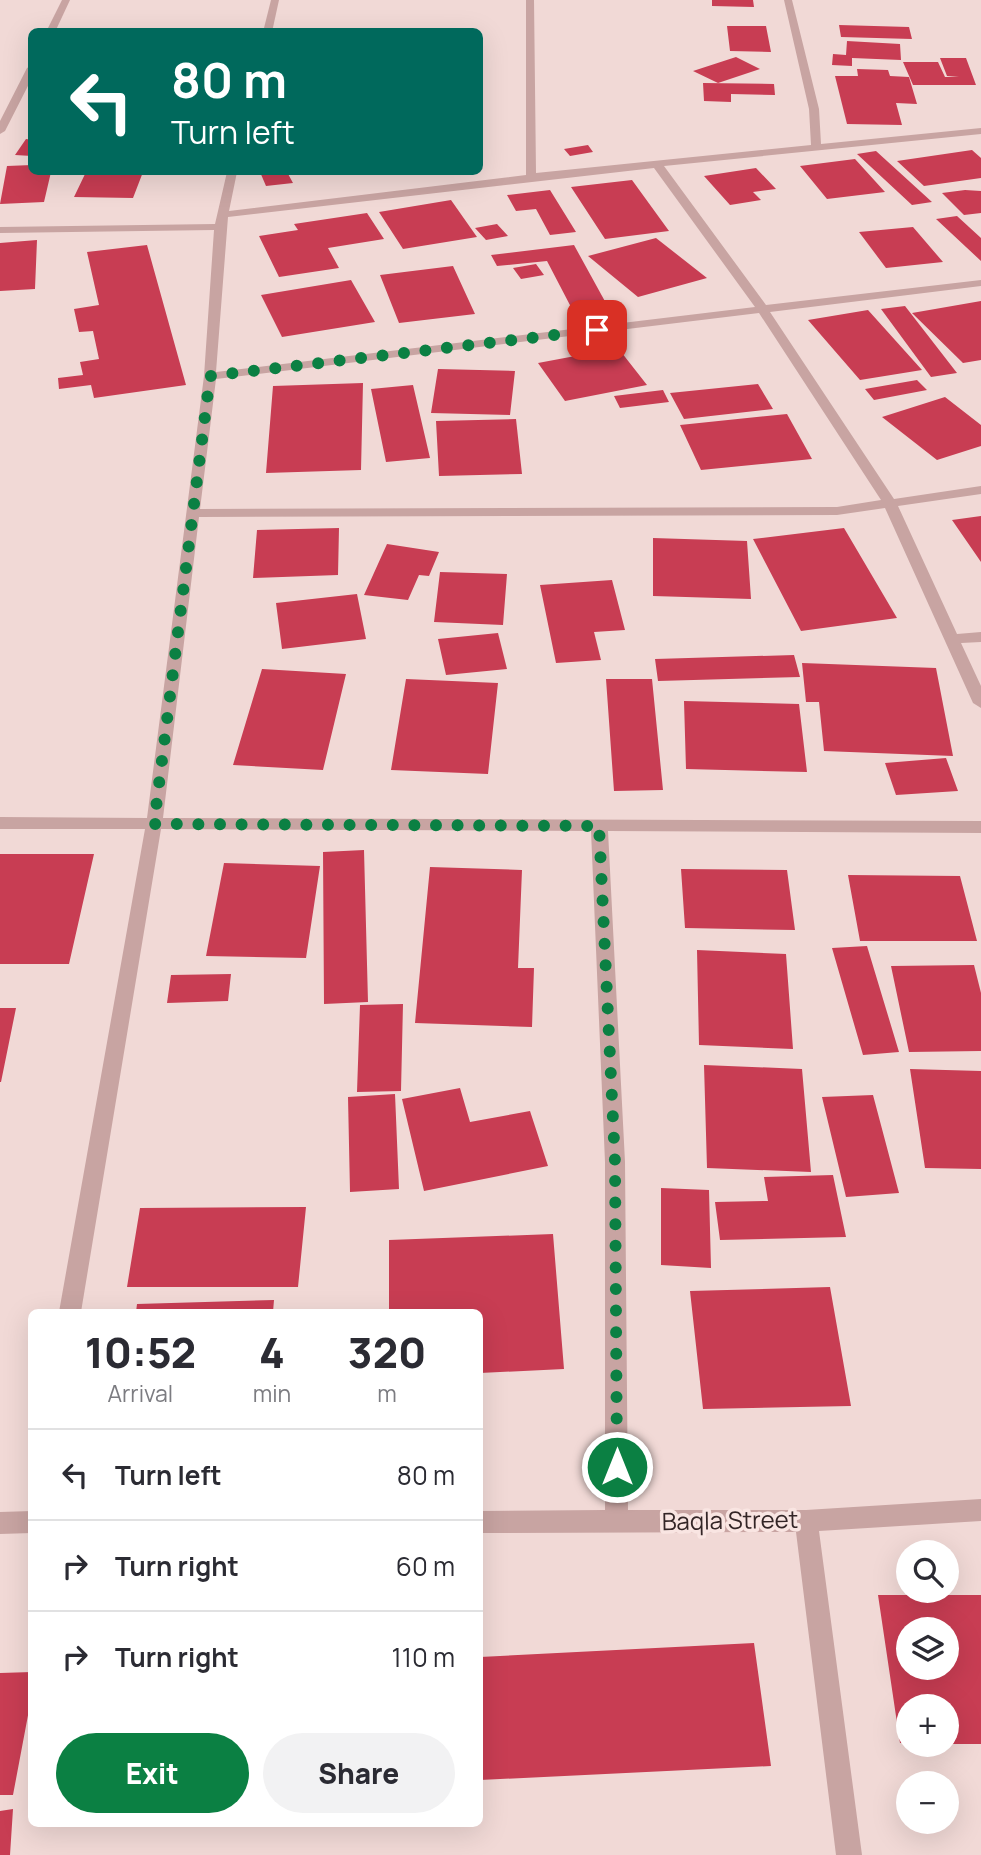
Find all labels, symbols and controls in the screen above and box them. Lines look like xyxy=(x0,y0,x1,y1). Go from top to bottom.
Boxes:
text: 80 m xyxy=(171,46,287,113)
icon: left xyxy=(56,56,147,147)
text: Turn left xyxy=(171,110,295,154)
pin xyxy=(567,300,627,360)
icon: arrive xyxy=(578,311,616,349)
text: 10:52 xyxy=(85,1323,196,1381)
text: 4 xyxy=(259,1323,285,1381)
text: 320 xyxy=(348,1323,426,1381)
text: Arrival xyxy=(108,1377,173,1409)
text: min xyxy=(253,1377,291,1409)
text: m xyxy=(377,1377,397,1409)
position arrow xyxy=(580,1430,654,1504)
icon: left xyxy=(56,1456,94,1494)
text: Turn left xyxy=(115,1457,222,1493)
text: 80 m xyxy=(397,1457,455,1493)
street label: Baqla Street xyxy=(661,1502,799,1537)
map controls xyxy=(896,1540,959,1834)
button: search xyxy=(896,1540,959,1603)
icon: right xyxy=(56,1547,94,1585)
text: Turn right xyxy=(115,1548,239,1584)
text: 60 m xyxy=(396,1548,455,1584)
button: layers xyxy=(896,1617,959,1680)
icon: right xyxy=(56,1638,94,1676)
text: Turn right xyxy=(115,1639,239,1675)
text: 110 m xyxy=(392,1639,455,1675)
button: + xyxy=(896,1694,959,1757)
button: Exit xyxy=(56,1733,249,1813)
button: Share xyxy=(263,1733,455,1813)
button: − xyxy=(896,1771,959,1834)

